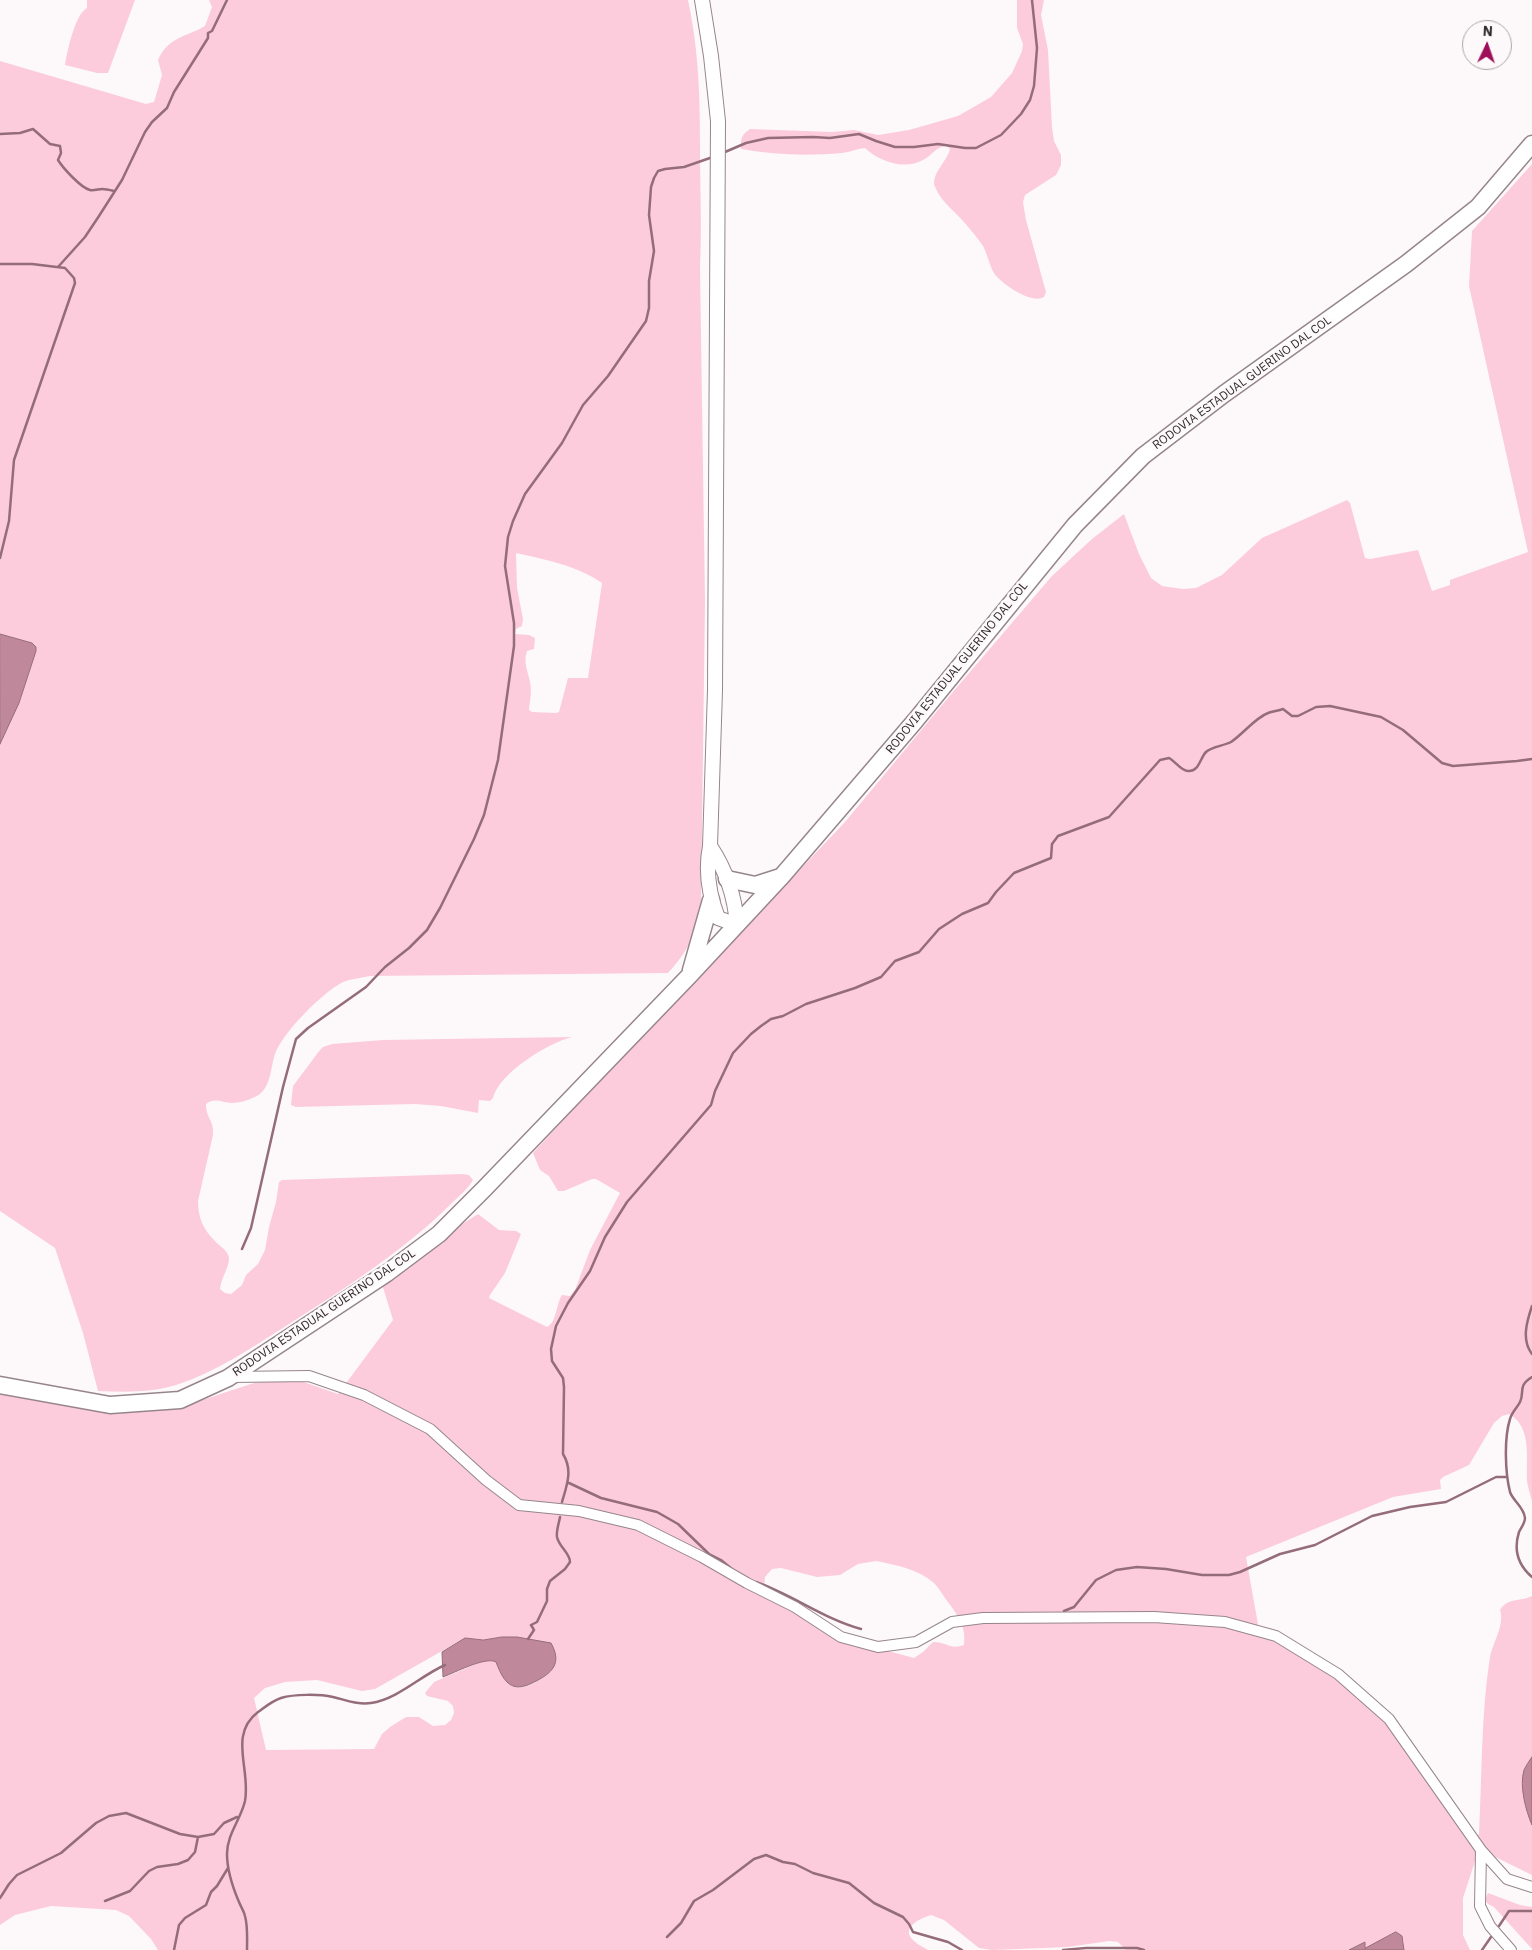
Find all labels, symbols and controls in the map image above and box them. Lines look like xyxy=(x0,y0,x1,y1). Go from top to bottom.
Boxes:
north arrow xyxy=(1462,20,1512,70)
text: N xyxy=(1482,22,1493,40)
street label: RODOVIA ESTADUAL GUERINO DAL COL xyxy=(1150,313,1334,453)
street label: RODOVIA ESTADUAL GUERINO DAL COL xyxy=(883,579,1031,757)
street label: RODOVIA ESTADUAL GUERINO DAL COL xyxy=(230,1246,418,1380)

